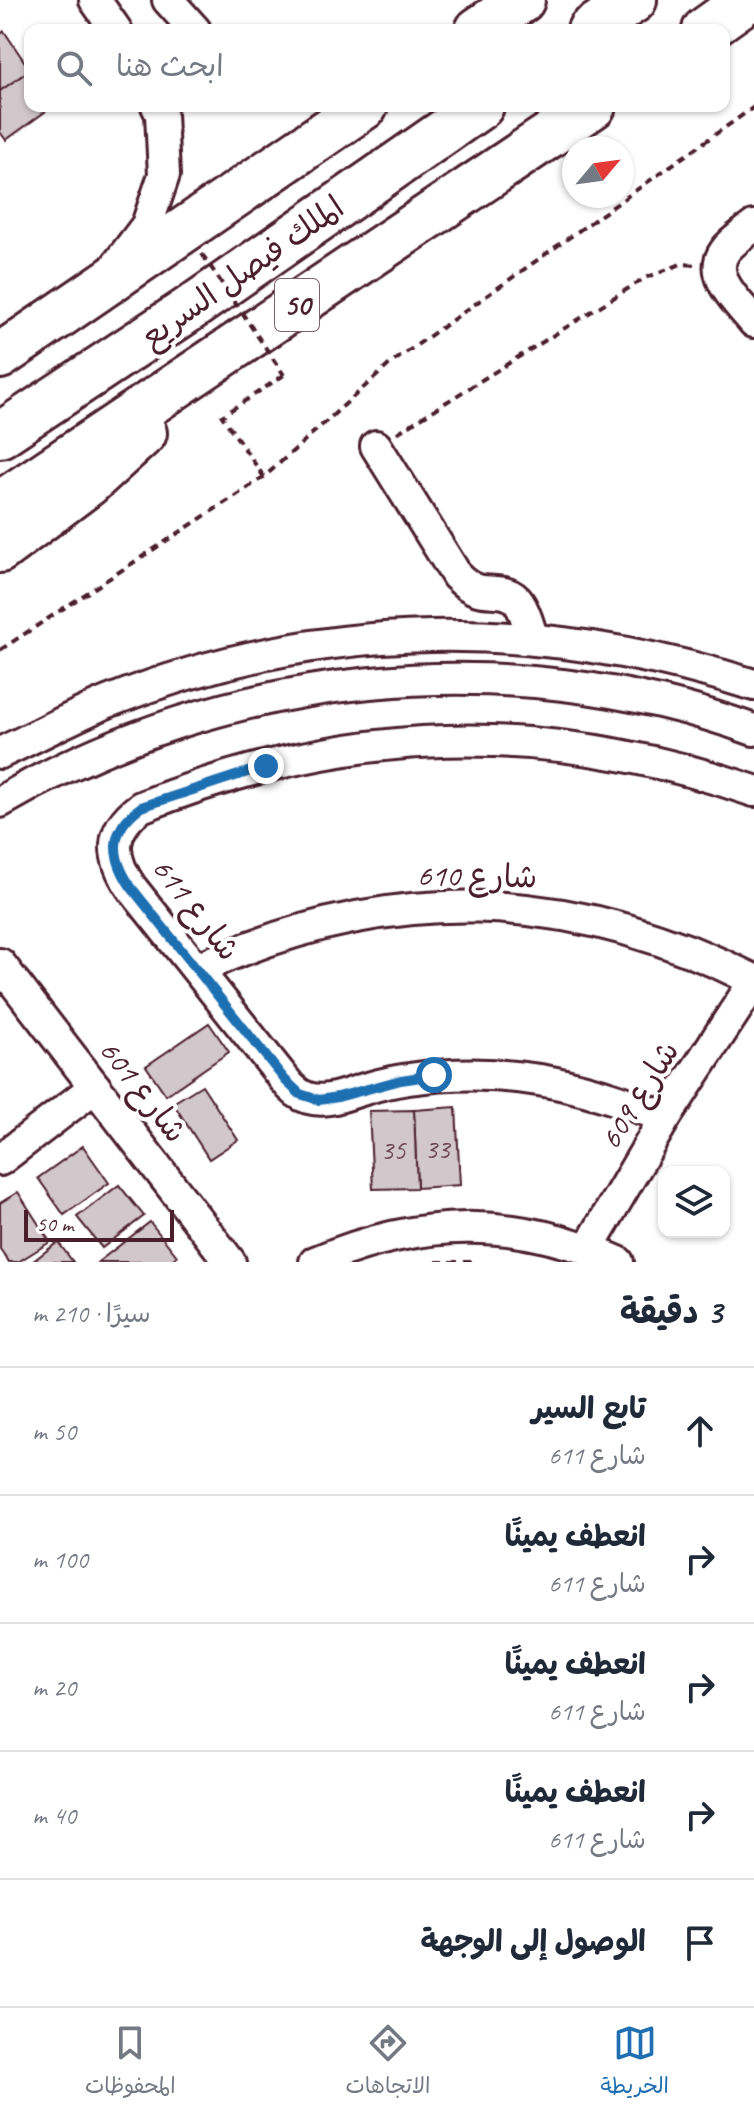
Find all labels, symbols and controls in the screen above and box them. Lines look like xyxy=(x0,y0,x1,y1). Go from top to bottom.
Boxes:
search box xyxy=(24,24,730,112)
icon: search xyxy=(52,46,96,90)
text: ابحث هنا xyxy=(116,47,224,85)
north arrow xyxy=(562,136,634,208)
street label: الملك فيصل السريع xyxy=(132,186,353,359)
road number: 50 xyxy=(275,279,319,331)
route end xyxy=(248,748,284,784)
street label: شارع 611 xyxy=(141,849,249,970)
street label: شارع 610 xyxy=(417,854,537,900)
street label: شارع 601 xyxy=(88,1031,196,1152)
street label: شارع 609 xyxy=(590,1033,690,1158)
route start xyxy=(416,1057,452,1093)
house number: 33 xyxy=(424,1131,452,1166)
house number: 35 xyxy=(380,1132,407,1167)
map controls xyxy=(658,1166,730,1238)
button: layers xyxy=(658,1166,730,1238)
scale bar xyxy=(24,1206,174,1242)
text: 50 m xyxy=(36,1210,73,1238)
text: 3 دقيقة xyxy=(620,1290,722,1333)
text: سيرًا · 210 m xyxy=(32,1297,151,1330)
text: تابع السير xyxy=(532,1389,646,1427)
icon: ahead xyxy=(678,1409,722,1453)
text: 50 m xyxy=(32,1415,76,1448)
text: شارع 611 xyxy=(548,1439,646,1472)
text: انعطف يمينًا xyxy=(505,1517,646,1555)
icon: right xyxy=(678,1537,722,1581)
text: 100 m xyxy=(32,1543,88,1576)
text: شارع 611 xyxy=(548,1567,646,1600)
text: انعطف يمينًا xyxy=(505,1645,646,1683)
icon: right xyxy=(678,1665,722,1709)
text: 20 m xyxy=(32,1671,76,1704)
text: شارع 611 xyxy=(548,1695,646,1728)
text: انعطف يمينًا xyxy=(505,1773,646,1811)
icon: right xyxy=(678,1793,722,1837)
text: 40 m xyxy=(32,1799,76,1832)
text: شارع 611 xyxy=(548,1823,646,1856)
icon: arrive xyxy=(678,1921,722,1965)
text: الوصول إلى الوجهة xyxy=(421,1922,646,1960)
tab: المحفوظات xyxy=(85,2021,176,2105)
tab: الاتجاهات xyxy=(345,2021,430,2105)
tab: الخريطة xyxy=(600,2021,669,2105)

